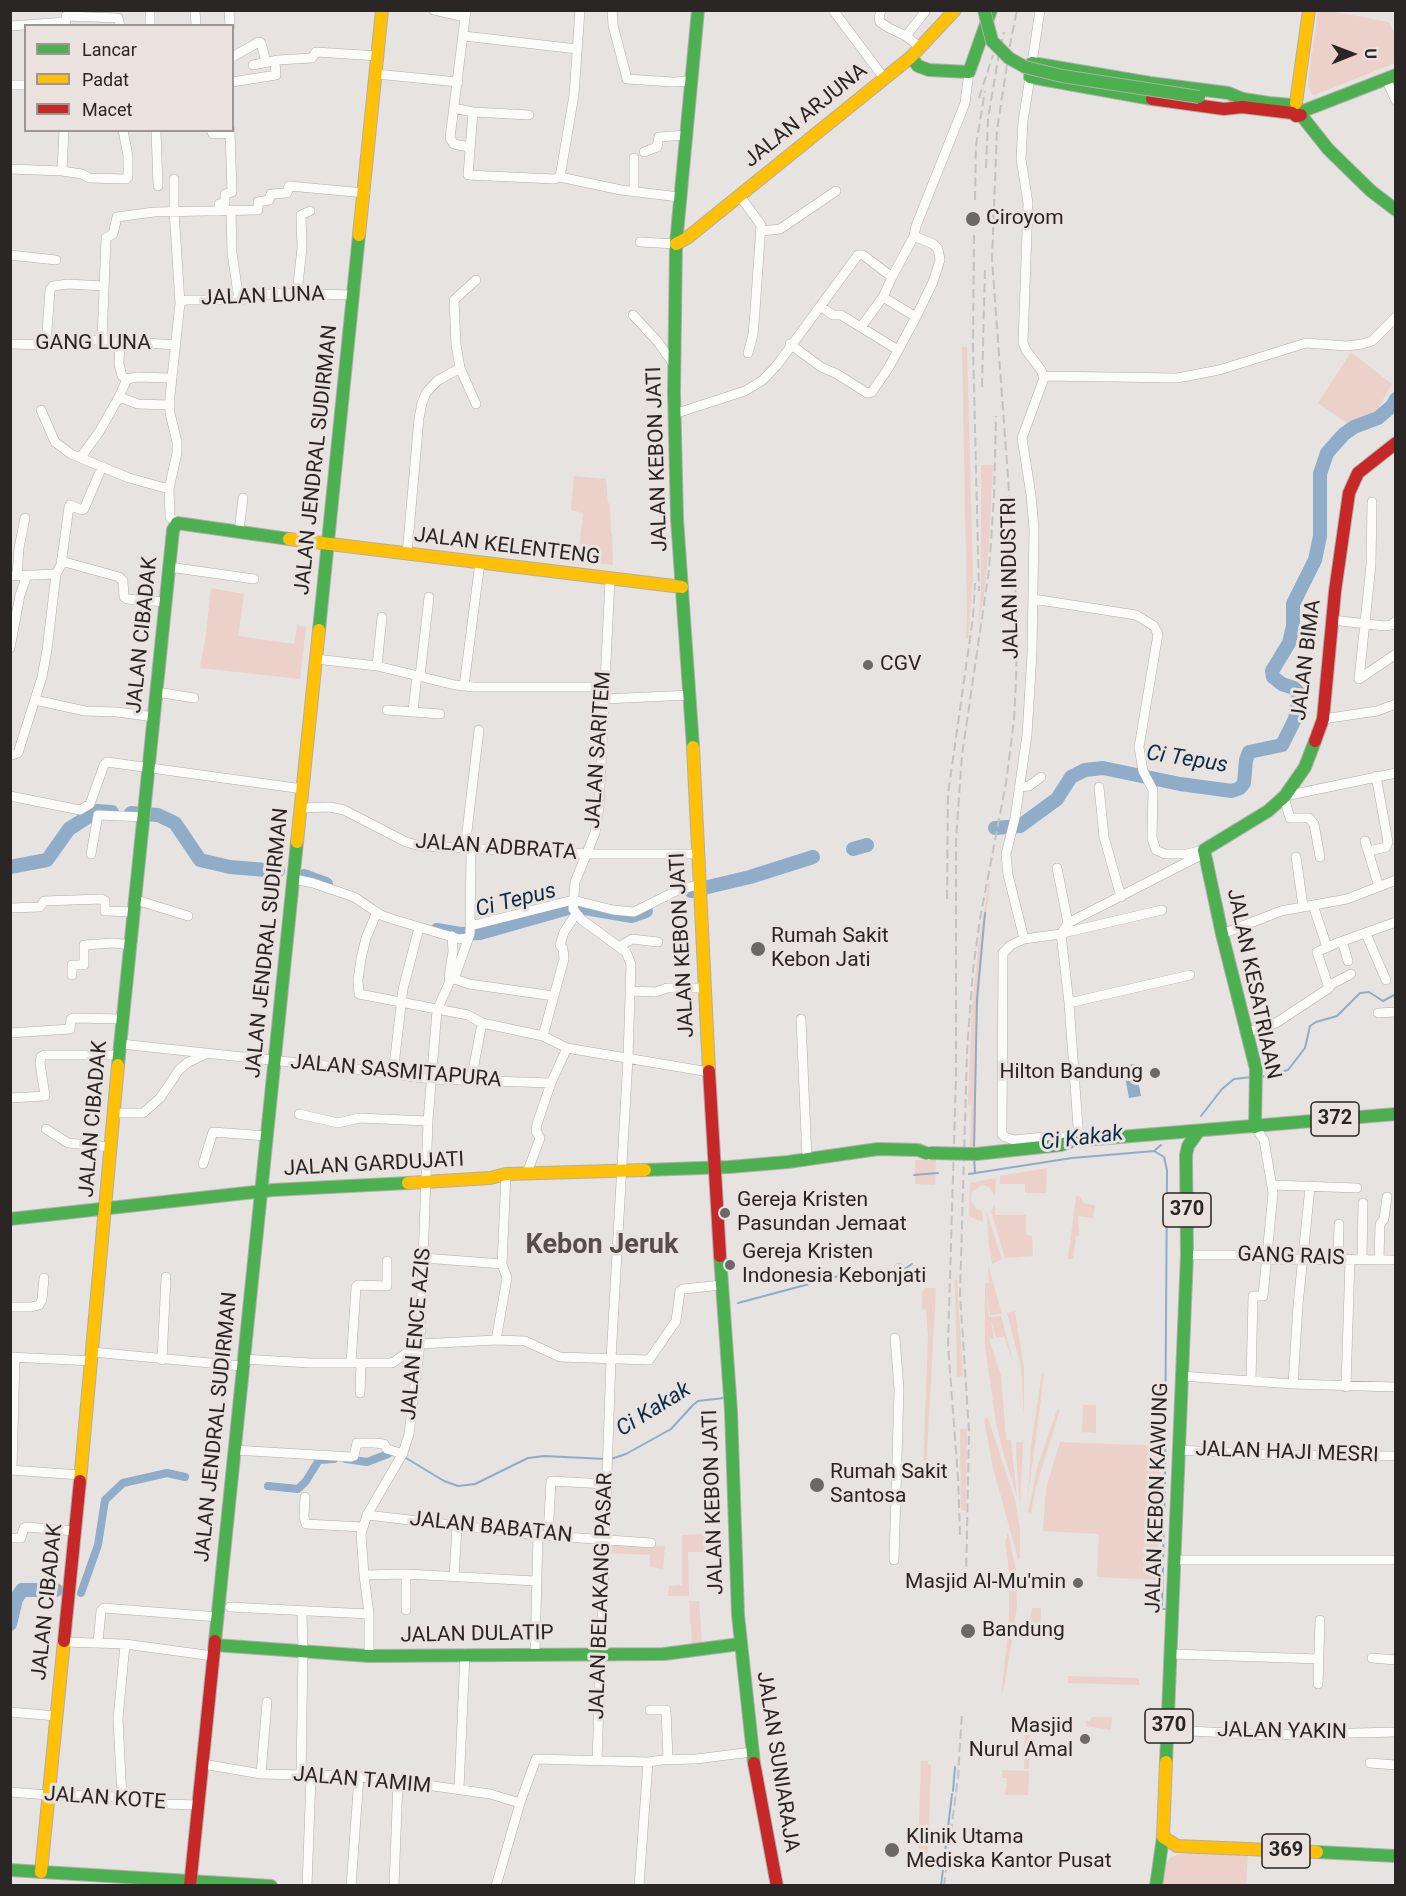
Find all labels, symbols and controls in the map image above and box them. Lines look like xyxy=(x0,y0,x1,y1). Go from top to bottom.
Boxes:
legend xyxy=(24,24,234,132)
north arrow xyxy=(1322,24,1382,84)
text: Lancar xyxy=(82,39,137,60)
text: U xyxy=(1361,48,1380,59)
street label: JALAN ARJUNA xyxy=(739,59,873,173)
text: Padat xyxy=(82,69,129,90)
text: Macet xyxy=(82,99,132,120)
place label: Ciroyom xyxy=(986,206,1064,232)
marker: Ciroyom xyxy=(964,210,982,228)
street label: JALAN LUNA xyxy=(201,282,325,312)
street label: JALAN JENDRAL SUDIRMAN xyxy=(290,324,344,596)
street label: GANG LUNA xyxy=(35,331,151,357)
street label: JALAN KEBON JATI xyxy=(642,366,674,552)
street label: JALAN INDUSTRI xyxy=(997,497,1025,659)
street label: JALAN KELENTENG xyxy=(413,523,601,571)
street label: JALAN CIBADAK xyxy=(122,556,164,714)
street label: JALAN BIMA xyxy=(1287,598,1327,722)
place label: CGV xyxy=(880,652,921,678)
marker: CGV xyxy=(861,658,875,672)
street label: JALAN SARITEM xyxy=(581,670,617,830)
water label: Ci Tepus xyxy=(1144,741,1230,779)
street label: JALAN JENDRAL SUDIRMAN xyxy=(241,807,295,1079)
street label: JALAN ADBRATA xyxy=(414,830,578,866)
street label: JALAN KEBON JATI xyxy=(666,852,700,1038)
water label: Ci Tepus xyxy=(473,878,559,924)
street label: JALAN KESATRIAAN xyxy=(1220,886,1286,1082)
place label: Rumah Sakit Kebon Jati xyxy=(771,924,889,974)
marker: Rumah Sakit Kebon Jati xyxy=(749,940,767,958)
street label: JALAN CIBADAK xyxy=(75,1040,113,1198)
street label: JALAN SASMITAPURA xyxy=(289,1050,503,1094)
place label: Hilton Bandung xyxy=(999,1060,1143,1086)
marker: Hilton Bandung xyxy=(1148,1066,1162,1080)
road number: 372 xyxy=(1311,1102,1359,1136)
water label: Ci Kakak xyxy=(1039,1121,1125,1157)
street label: JALAN GARDUJATI xyxy=(283,1148,465,1182)
place label: Gereja Kristen Pasundan Jemaat xyxy=(737,1188,906,1238)
road number: 370 xyxy=(1163,1193,1211,1227)
marker: Gereja Kristen Pasundan Jemaat xyxy=(718,1206,732,1220)
district label: Kebon Jeruk xyxy=(526,1230,678,1262)
place label: Gereja Kristen Indonesia Kebonjati xyxy=(742,1240,926,1290)
street label: GANG RAIS xyxy=(1237,1243,1345,1271)
street label: JALAN ENCE AZIS xyxy=(397,1247,437,1421)
marker: Gereja Kristen Indonesia Kebonjati xyxy=(723,1258,737,1272)
street label: JALAN JENDRAL SUDIRMAN xyxy=(190,1291,244,1563)
water label: Ci Kakak xyxy=(612,1377,696,1443)
street label: JALAN KEBON KAWUNG xyxy=(1141,1382,1175,1614)
street label: JALAN KEBON JATI xyxy=(698,1409,730,1595)
street label: JALAN HAJI MESRI xyxy=(1195,1437,1379,1469)
place label: Rumah Sakit Santosa xyxy=(830,1460,948,1510)
street label: JALAN BELAKANG PASAR xyxy=(585,1472,619,1720)
marker: Rumah Sakit Santosa xyxy=(808,1476,826,1494)
street label: JALAN BABATAN xyxy=(409,1507,573,1549)
street label: JALAN CIBADAK xyxy=(27,1523,69,1681)
place label: Masjid Al-Mu'min xyxy=(905,1570,1066,1596)
marker: Masjid Al-Mu'min xyxy=(1071,1576,1085,1590)
place label: Bandung xyxy=(982,1618,1065,1644)
street label: JALAN DULATIP xyxy=(400,1621,554,1649)
marker: Bandung xyxy=(959,1622,977,1640)
street label: JALAN SUNIARAJA xyxy=(750,1670,804,1854)
road number: 370 xyxy=(1145,1709,1193,1743)
place label: Masjid Nurul Amal xyxy=(969,1714,1073,1764)
street label: JALAN YAKIN xyxy=(1217,1718,1347,1746)
marker: Masjid Nurul Amal xyxy=(1078,1732,1092,1746)
street label: JALAN TAMIM xyxy=(292,1762,432,1800)
street label: JALAN KOTE xyxy=(43,1782,167,1816)
place label: Klinik Utama Mediska Kantor Pusat xyxy=(906,1825,1112,1875)
road number: 369 xyxy=(1262,1834,1310,1868)
marker: Klinik Utama Mediska Kantor Pusat xyxy=(883,1841,901,1859)

